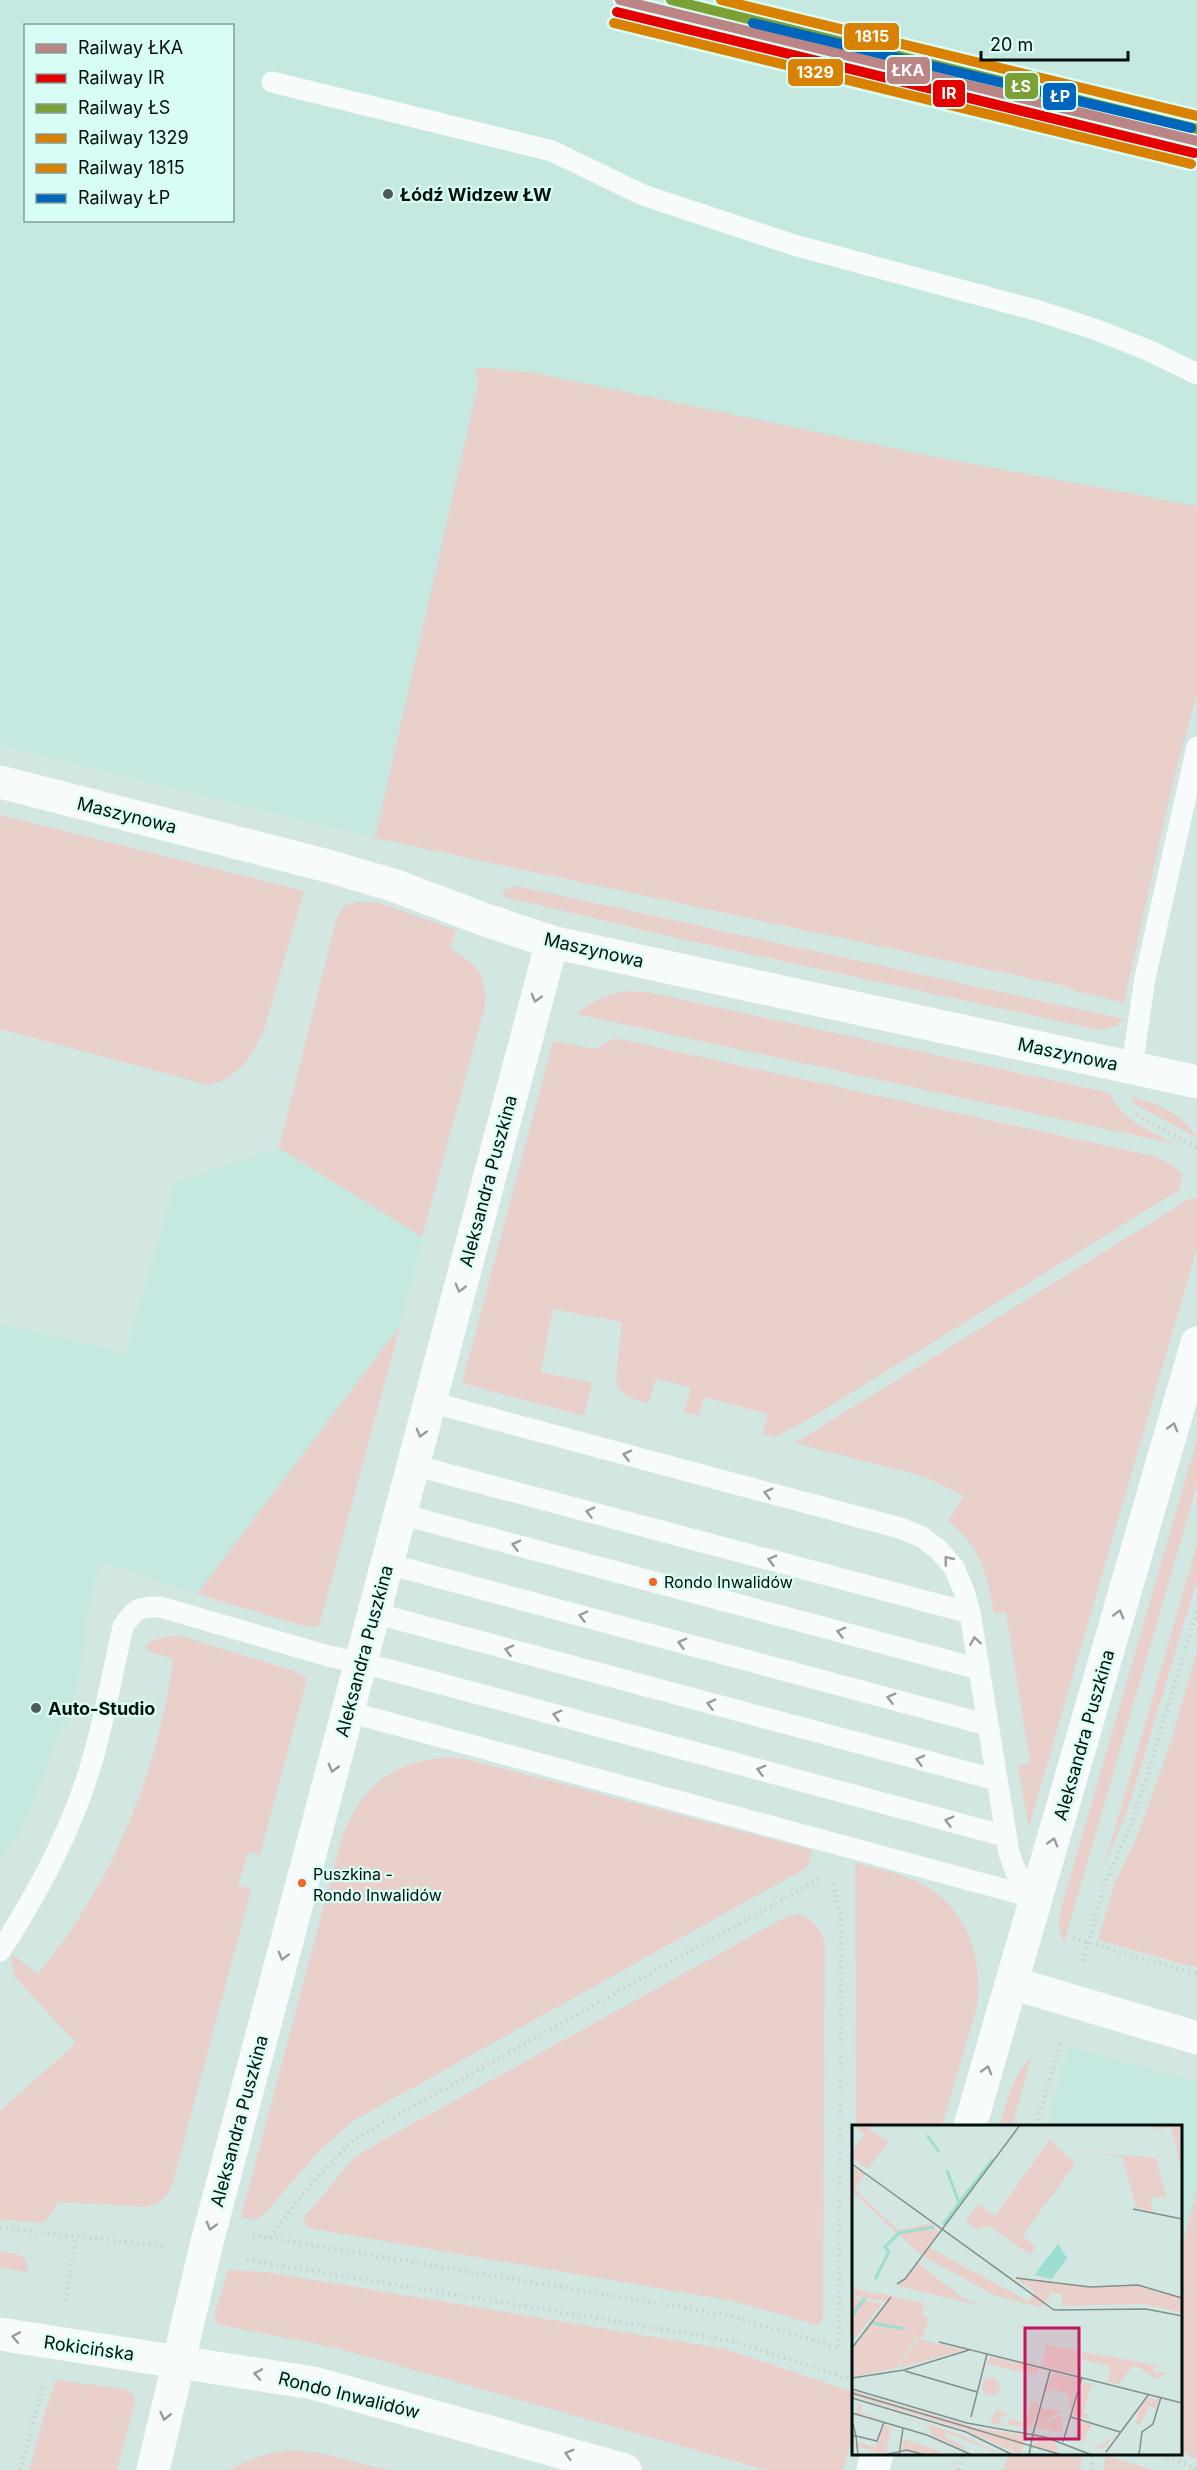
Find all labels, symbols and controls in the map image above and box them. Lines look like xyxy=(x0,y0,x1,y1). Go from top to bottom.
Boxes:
line badge: 1815 xyxy=(843,22,900,51)
legend xyxy=(24,24,234,222)
scale bar xyxy=(981,24,1128,62)
text: 1815 xyxy=(855,26,889,46)
text: 20 m xyxy=(990,34,1033,55)
text: Railway ŁKA xyxy=(78,37,183,58)
line badge: ŁKA xyxy=(886,56,931,85)
line badge: 1329 xyxy=(787,58,844,87)
text: ŁKA xyxy=(891,60,925,80)
text: 1329 xyxy=(796,62,834,82)
text: Railway IR xyxy=(78,67,165,88)
line badge: ŁS xyxy=(1004,72,1039,100)
text: ŁS xyxy=(1011,76,1031,96)
line badge: IR xyxy=(932,79,966,108)
line badge: ŁP xyxy=(1042,82,1077,111)
text: IR xyxy=(942,83,957,103)
text: ŁP xyxy=(1050,86,1070,106)
text: Railway ŁS xyxy=(78,97,170,118)
text: Railway 1329 xyxy=(78,127,189,148)
text: Railway 1815 xyxy=(78,157,185,178)
place label: Łódź Widzew ŁW xyxy=(400,184,552,205)
text: Railway ŁP xyxy=(78,187,170,208)
marker: Łódź Widzew ŁW xyxy=(381,187,395,201)
street label: Maszynowa xyxy=(75,792,179,838)
street label: Maszynowa xyxy=(542,928,646,972)
one-way arrow xyxy=(531,992,543,1003)
street label: Maszynowa xyxy=(1016,1033,1120,1075)
street label: Aleksandra Puszkina xyxy=(455,1093,521,1269)
one-way arrow xyxy=(454,1283,467,1293)
one-way arrow xyxy=(1166,1422,1178,1433)
one-way arrow xyxy=(416,1428,429,1438)
one-way arrow xyxy=(623,1450,633,1463)
one-way arrow xyxy=(763,1488,774,1500)
one-way arrow xyxy=(586,1507,596,1519)
one-way arrow xyxy=(511,1539,521,1552)
one-way arrow xyxy=(767,1555,777,1568)
one-way arrow xyxy=(944,1556,955,1567)
street label: Aleksandra Puszkina xyxy=(331,1563,397,1739)
place label: Rondo Inwalidów xyxy=(664,1572,793,1592)
marker: Rondo Inwalidów xyxy=(647,1576,659,1588)
one-way arrow xyxy=(1111,1609,1124,1619)
one-way arrow xyxy=(578,1611,589,1623)
one-way arrow xyxy=(837,1627,847,1640)
one-way arrow xyxy=(677,1637,687,1650)
one-way arrow xyxy=(969,1637,981,1646)
one-way arrow xyxy=(504,1644,514,1657)
street label: Aleksandra Puszkina xyxy=(1050,1647,1118,1823)
one-way arrow xyxy=(886,1693,896,1706)
place label: Auto-Studio xyxy=(48,1698,155,1719)
one-way arrow xyxy=(707,1699,717,1711)
marker: Auto-Studio xyxy=(29,1701,43,1715)
one-way arrow xyxy=(552,1710,563,1722)
one-way arrow xyxy=(915,1754,925,1767)
one-way arrow xyxy=(328,1763,341,1773)
one-way arrow xyxy=(756,1765,766,1777)
one-way arrow xyxy=(944,1815,954,1828)
one-way arrow xyxy=(1046,1837,1058,1848)
place label: Puszkina - Rondo Inwalidów xyxy=(313,1864,442,1905)
marker: Puszkina - Rondo Inwalidów xyxy=(296,1877,308,1889)
one-way arrow xyxy=(278,1951,291,1961)
street label: Aleksandra Puszkina xyxy=(206,2033,272,2209)
one-way arrow xyxy=(980,2065,992,2076)
inset map xyxy=(852,2125,1182,2455)
one-way arrow xyxy=(206,2220,218,2231)
one-way arrow xyxy=(11,2331,21,2344)
street label: Rokicińska xyxy=(42,2331,136,2365)
street label: Rondo Inwalidów xyxy=(276,2367,422,2423)
one-way arrow xyxy=(254,2368,264,2381)
one-way arrow xyxy=(160,2410,173,2420)
one-way arrow xyxy=(564,2449,575,2461)

